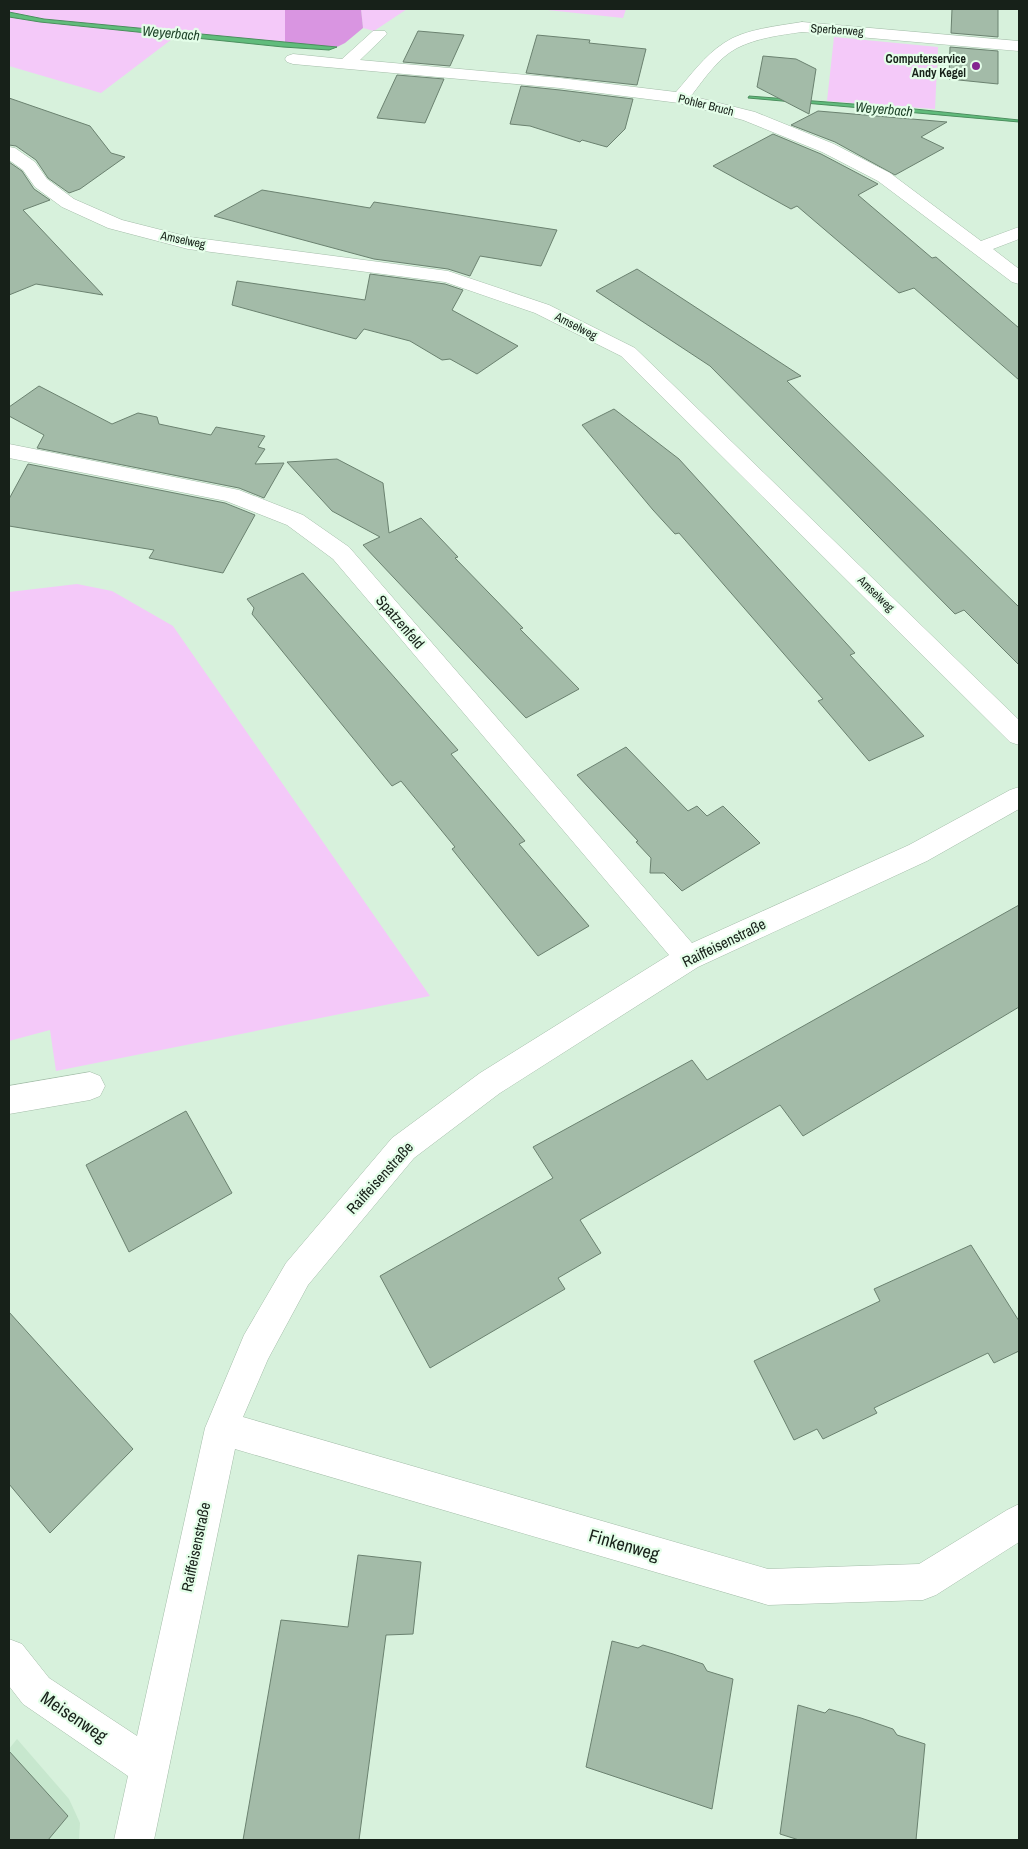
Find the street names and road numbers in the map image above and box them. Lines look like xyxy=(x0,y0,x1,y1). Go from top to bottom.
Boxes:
street label: Sperberweg xyxy=(810,20,865,40)
street label: Pohler Bruch xyxy=(676,90,736,120)
street label: Amselweg xyxy=(158,227,207,253)
street label: Amselweg xyxy=(551,308,600,344)
street label: Amselweg xyxy=(853,572,898,616)
street label: Spatzenfeld xyxy=(371,590,430,653)
street label: Raiffeisenstraße xyxy=(678,913,769,972)
street label: Raiffeisenstraße xyxy=(341,1137,418,1218)
street label: Raiffeisenstraße xyxy=(176,1500,215,1593)
street label: Finkenweg xyxy=(586,1523,663,1567)
street label: Meisenweg xyxy=(36,1685,113,1748)

